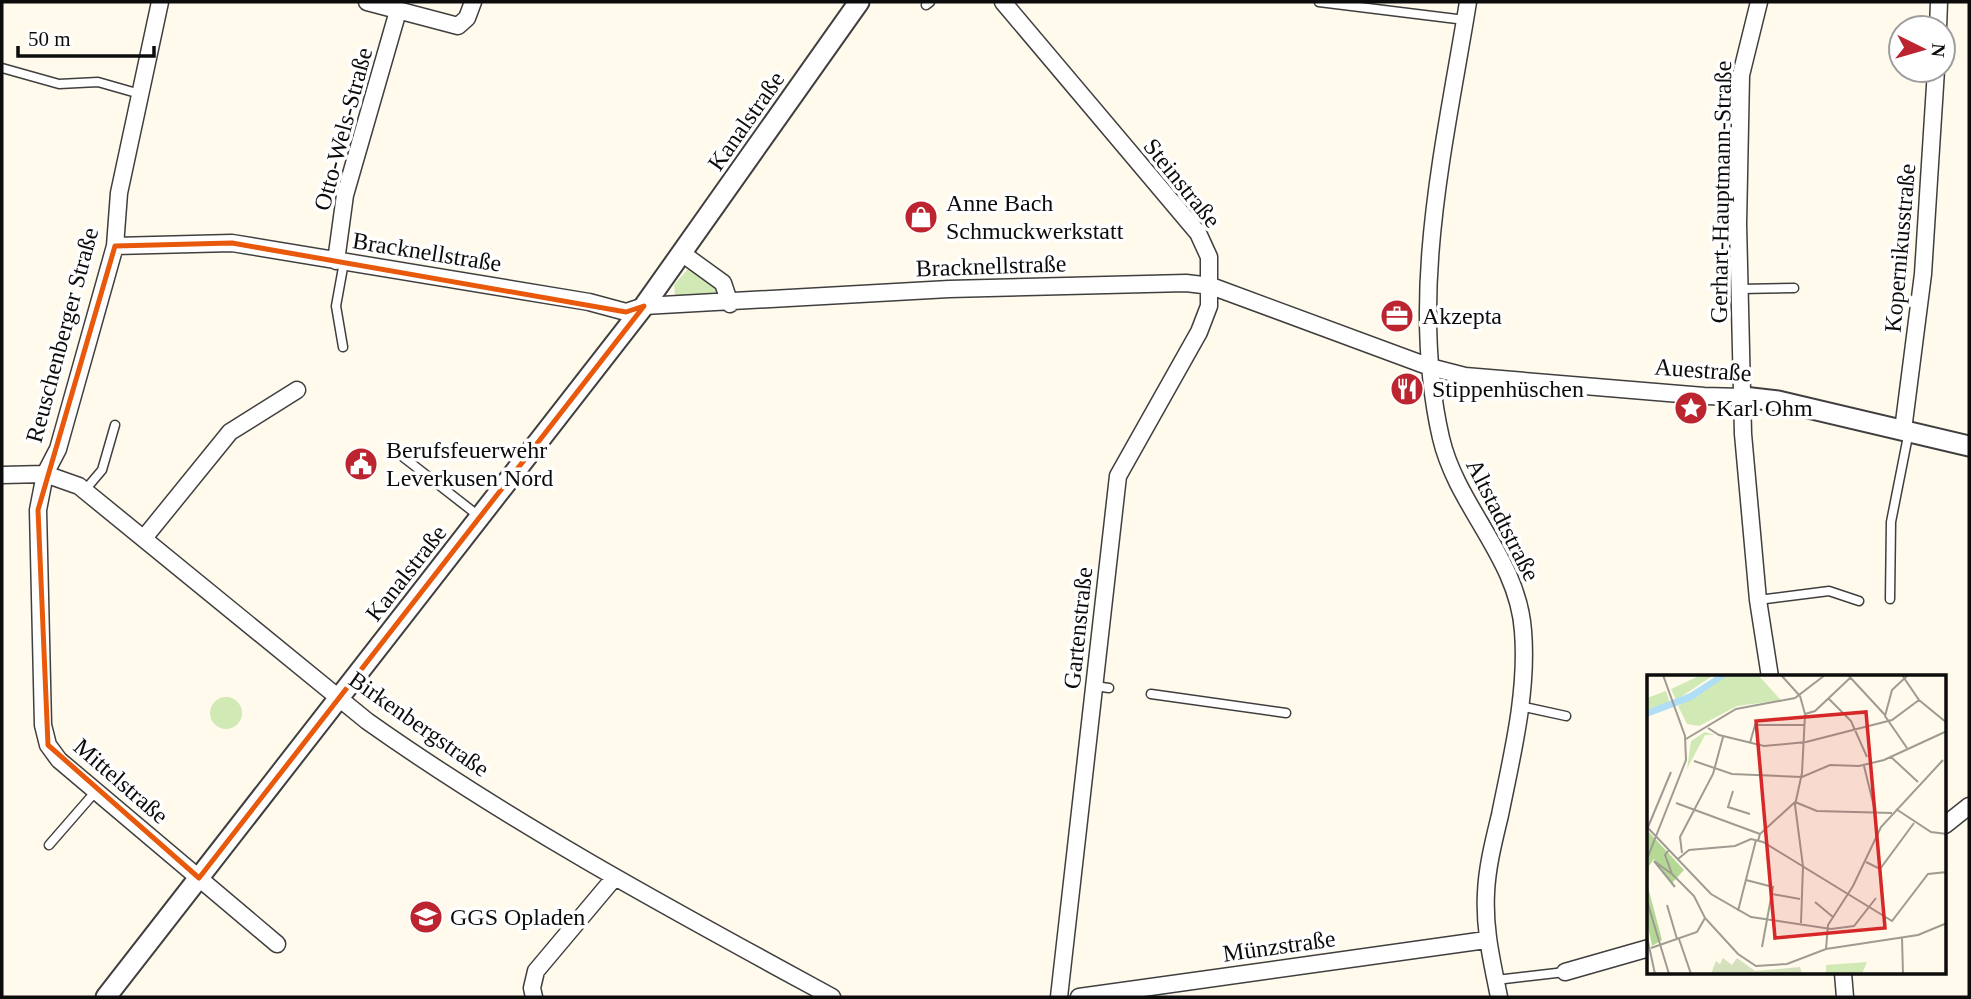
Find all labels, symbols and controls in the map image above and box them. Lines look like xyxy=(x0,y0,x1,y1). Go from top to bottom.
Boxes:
scale bar xyxy=(18,14,154,58)
north arrow xyxy=(1887,14,1957,84)
text: 50 m xyxy=(28,27,71,51)
text: N xyxy=(1927,43,1949,58)
street label: Otto-Wels-Straße xyxy=(309,45,377,213)
street label: Gerhart-Hauptmann-Straße xyxy=(1706,61,1736,323)
street label: Kanalstraße xyxy=(702,67,790,175)
street label: Steinstraße xyxy=(1138,133,1226,233)
street label: Kopernikusstraße xyxy=(1880,163,1920,333)
place label: Anne Bach Schmuckwerkstatt xyxy=(946,190,1124,244)
shop icon: Anne Bach Schmuckwerkstatt xyxy=(902,198,940,236)
street label: Reuschenberger Straße xyxy=(21,225,103,445)
street label: Bracknellstraße xyxy=(351,227,503,277)
street label: Bracknellstraße xyxy=(915,250,1067,282)
office icon: Akzepta xyxy=(1378,297,1416,335)
place label: Akzepta xyxy=(1422,303,1502,329)
street label: Auestraße xyxy=(1654,354,1752,386)
restaurant icon: Stippenhüschen xyxy=(1388,370,1426,408)
place label: Stippenhüschen xyxy=(1432,376,1584,402)
place icon: Karl Ohm xyxy=(1672,389,1710,427)
place label: Karl Ohm xyxy=(1716,395,1813,421)
place label: Berufsfeuerwehr Leverkusen Nord xyxy=(386,437,553,491)
public building icon: Berufsfeuerwehr Leverkusen Nord xyxy=(342,445,380,483)
street label: Altstadtstraße xyxy=(1461,455,1545,585)
street label: Kanalstraße xyxy=(360,520,452,626)
street label: Gartenstraße xyxy=(1059,566,1097,690)
street label: Birkenbergstraße xyxy=(344,666,494,782)
inset map xyxy=(1647,675,1946,974)
street label: Mittelstraße xyxy=(69,733,173,829)
school or university icon: GGS Opladen xyxy=(407,898,445,936)
place label: GGS Opladen xyxy=(450,904,585,930)
street label: Münzstraße xyxy=(1221,925,1337,967)

